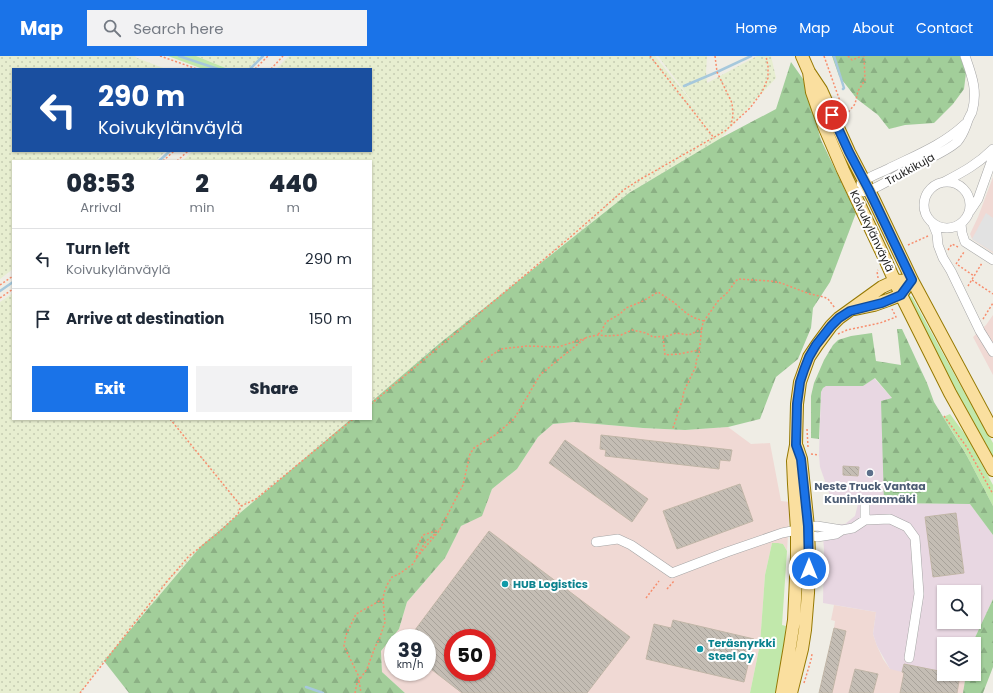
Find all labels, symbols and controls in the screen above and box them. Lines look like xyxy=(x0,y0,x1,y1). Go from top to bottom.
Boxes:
search box xyxy=(87,10,367,46)
text: Map xyxy=(20,15,63,42)
icon: search xyxy=(101,17,123,39)
text: Search here xyxy=(133,18,224,39)
text: Home xyxy=(735,18,777,38)
text: Map xyxy=(799,18,830,38)
text: About xyxy=(852,18,894,38)
text: Contact xyxy=(916,18,973,38)
text: 290 m xyxy=(98,77,185,116)
icon: left xyxy=(32,84,84,136)
pin xyxy=(815,98,849,132)
icon: arrive xyxy=(821,104,843,126)
text: Koivukylänväylä xyxy=(98,115,243,140)
street label: Trukkikuja xyxy=(883,149,937,189)
text: 08:53 xyxy=(66,167,135,200)
text: 2 xyxy=(195,167,209,200)
text: 440 xyxy=(269,167,318,200)
street label: Koivukylänväylä xyxy=(846,188,898,274)
text: Arrival xyxy=(80,198,121,217)
text: min xyxy=(190,198,215,217)
text: m xyxy=(287,198,300,217)
text: Turn left xyxy=(66,238,130,259)
icon: left xyxy=(32,248,54,270)
text: 290 m xyxy=(305,248,352,269)
text: Koivukylänväylä xyxy=(66,260,171,279)
icon: arrive xyxy=(32,308,54,330)
text: Arrive at destination xyxy=(66,308,224,329)
text: 150 m xyxy=(309,308,352,329)
button: Exit xyxy=(32,366,188,412)
button: Share xyxy=(196,366,352,412)
marker: Neste Truck Vantaa Kuninkaanmäki xyxy=(865,468,875,478)
place label: Neste Truck Vantaa Kuninkaanmäki xyxy=(814,478,926,507)
position arrow xyxy=(788,548,830,590)
place label: HUB Logistics xyxy=(513,576,588,592)
marker: HUB Logistics xyxy=(500,579,510,589)
map controls xyxy=(937,585,981,681)
button: search xyxy=(937,585,981,629)
speed limit sign: 50 xyxy=(444,629,496,681)
place label: Teräsnyrkki Steel Oy xyxy=(708,635,776,664)
text: 39 xyxy=(398,636,422,664)
button: layers xyxy=(937,637,981,681)
marker: Teräsnyrkki Steel Oy xyxy=(695,644,705,654)
text: km/h xyxy=(397,657,423,672)

